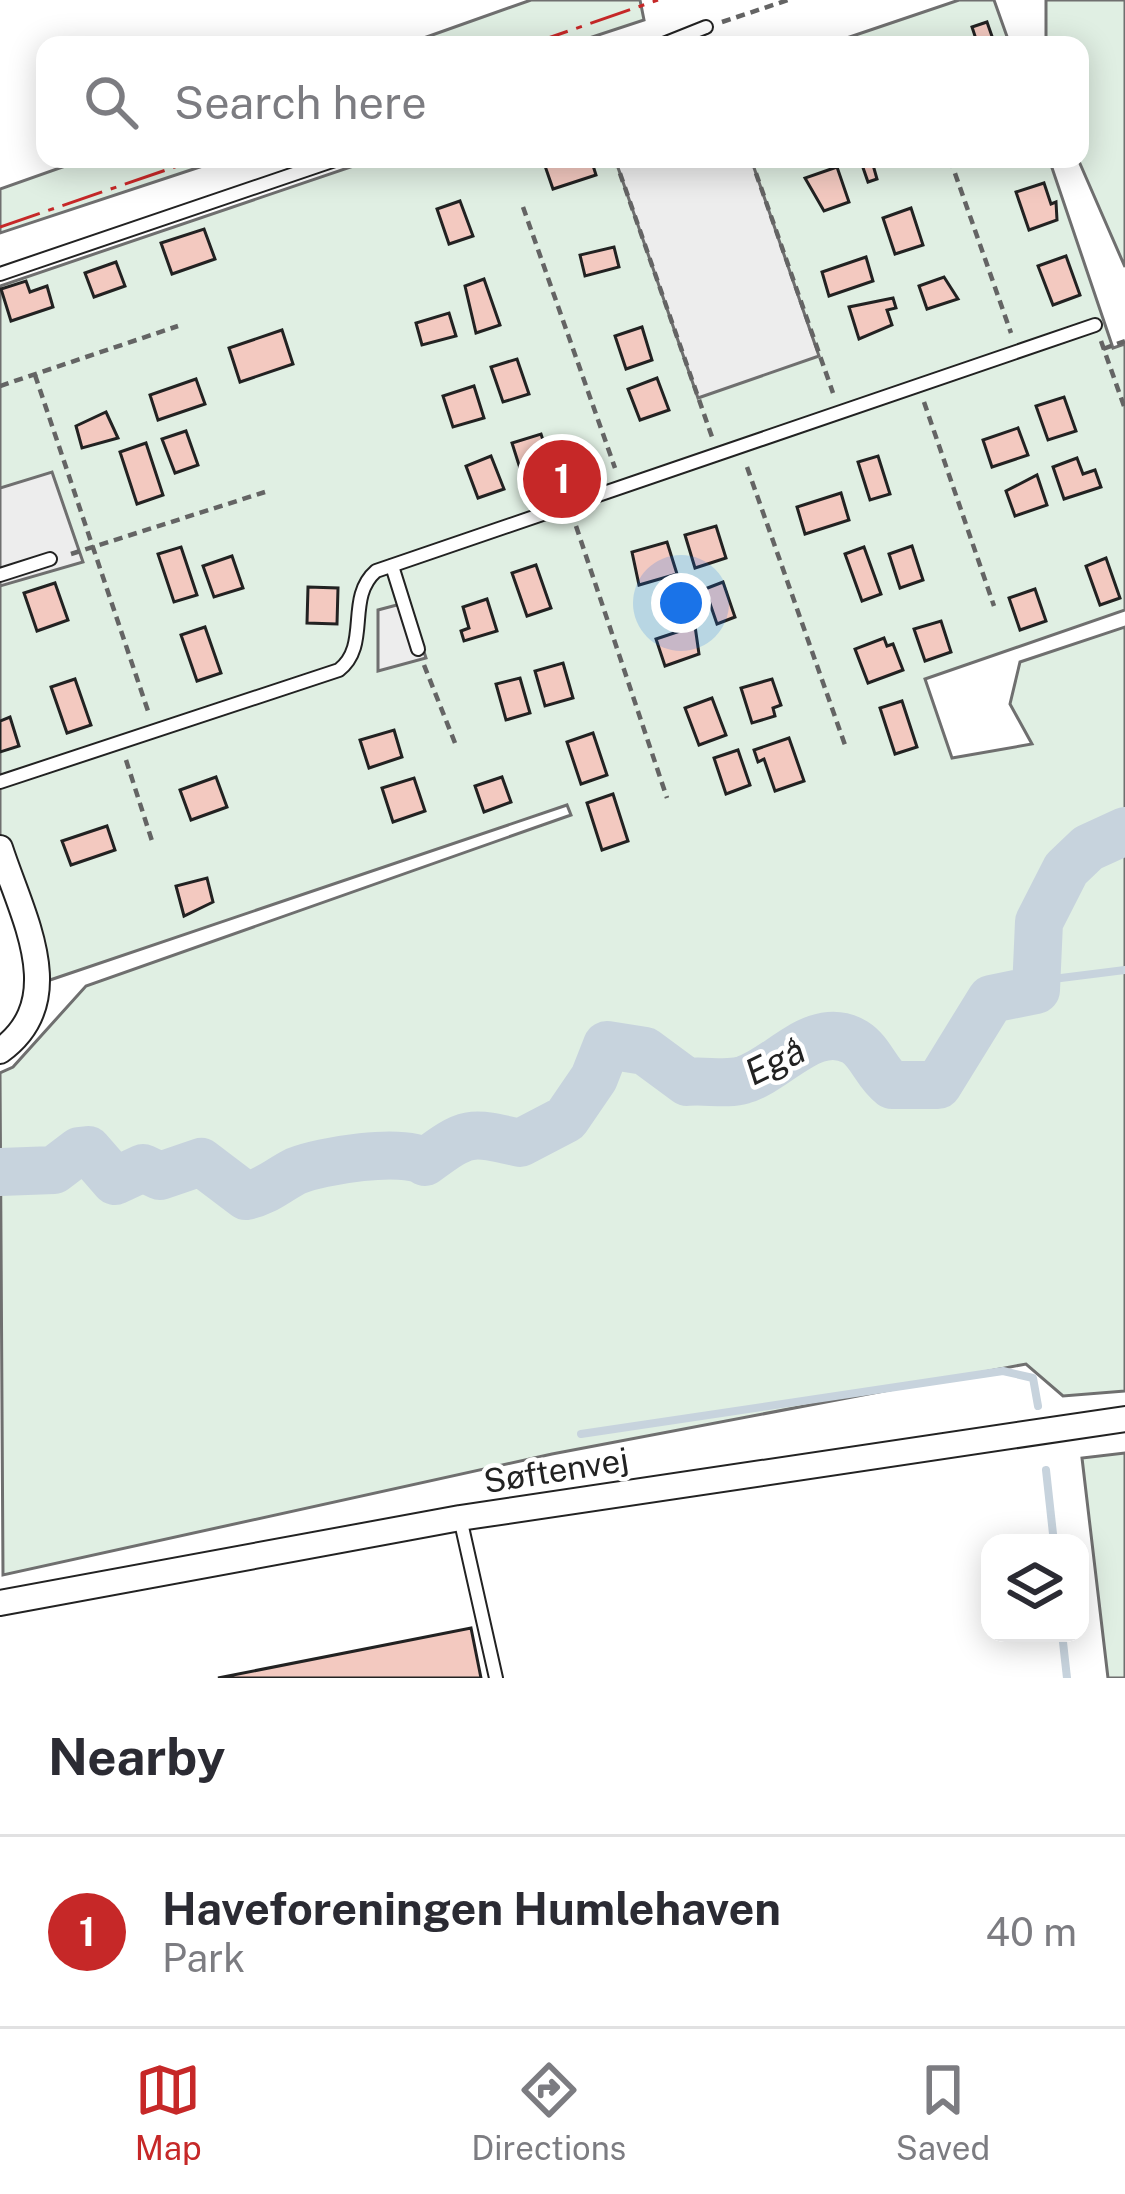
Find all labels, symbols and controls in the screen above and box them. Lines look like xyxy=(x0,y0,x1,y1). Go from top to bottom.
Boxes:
search box xyxy=(36,36,1089,168)
icon: search xyxy=(78,69,144,135)
text: Search here xyxy=(174,76,427,129)
pin: 1 xyxy=(523,434,601,524)
your location xyxy=(651,573,711,633)
water label: Egå xyxy=(738,1029,812,1093)
street label: Søftenvej xyxy=(481,1440,631,1500)
map controls xyxy=(981,1534,1089,1642)
button: layers xyxy=(981,1534,1089,1642)
text: Nearby xyxy=(48,1727,225,1786)
text: Haveforeningen Humlehaven xyxy=(162,1882,781,1935)
text: 1 xyxy=(79,1909,95,1955)
text: 40 m xyxy=(985,1909,1077,1955)
text: Park xyxy=(162,1935,245,1981)
tab: Map xyxy=(135,2057,202,2167)
tab: Directions xyxy=(471,2057,626,2167)
tab: Saved xyxy=(896,2057,990,2167)

